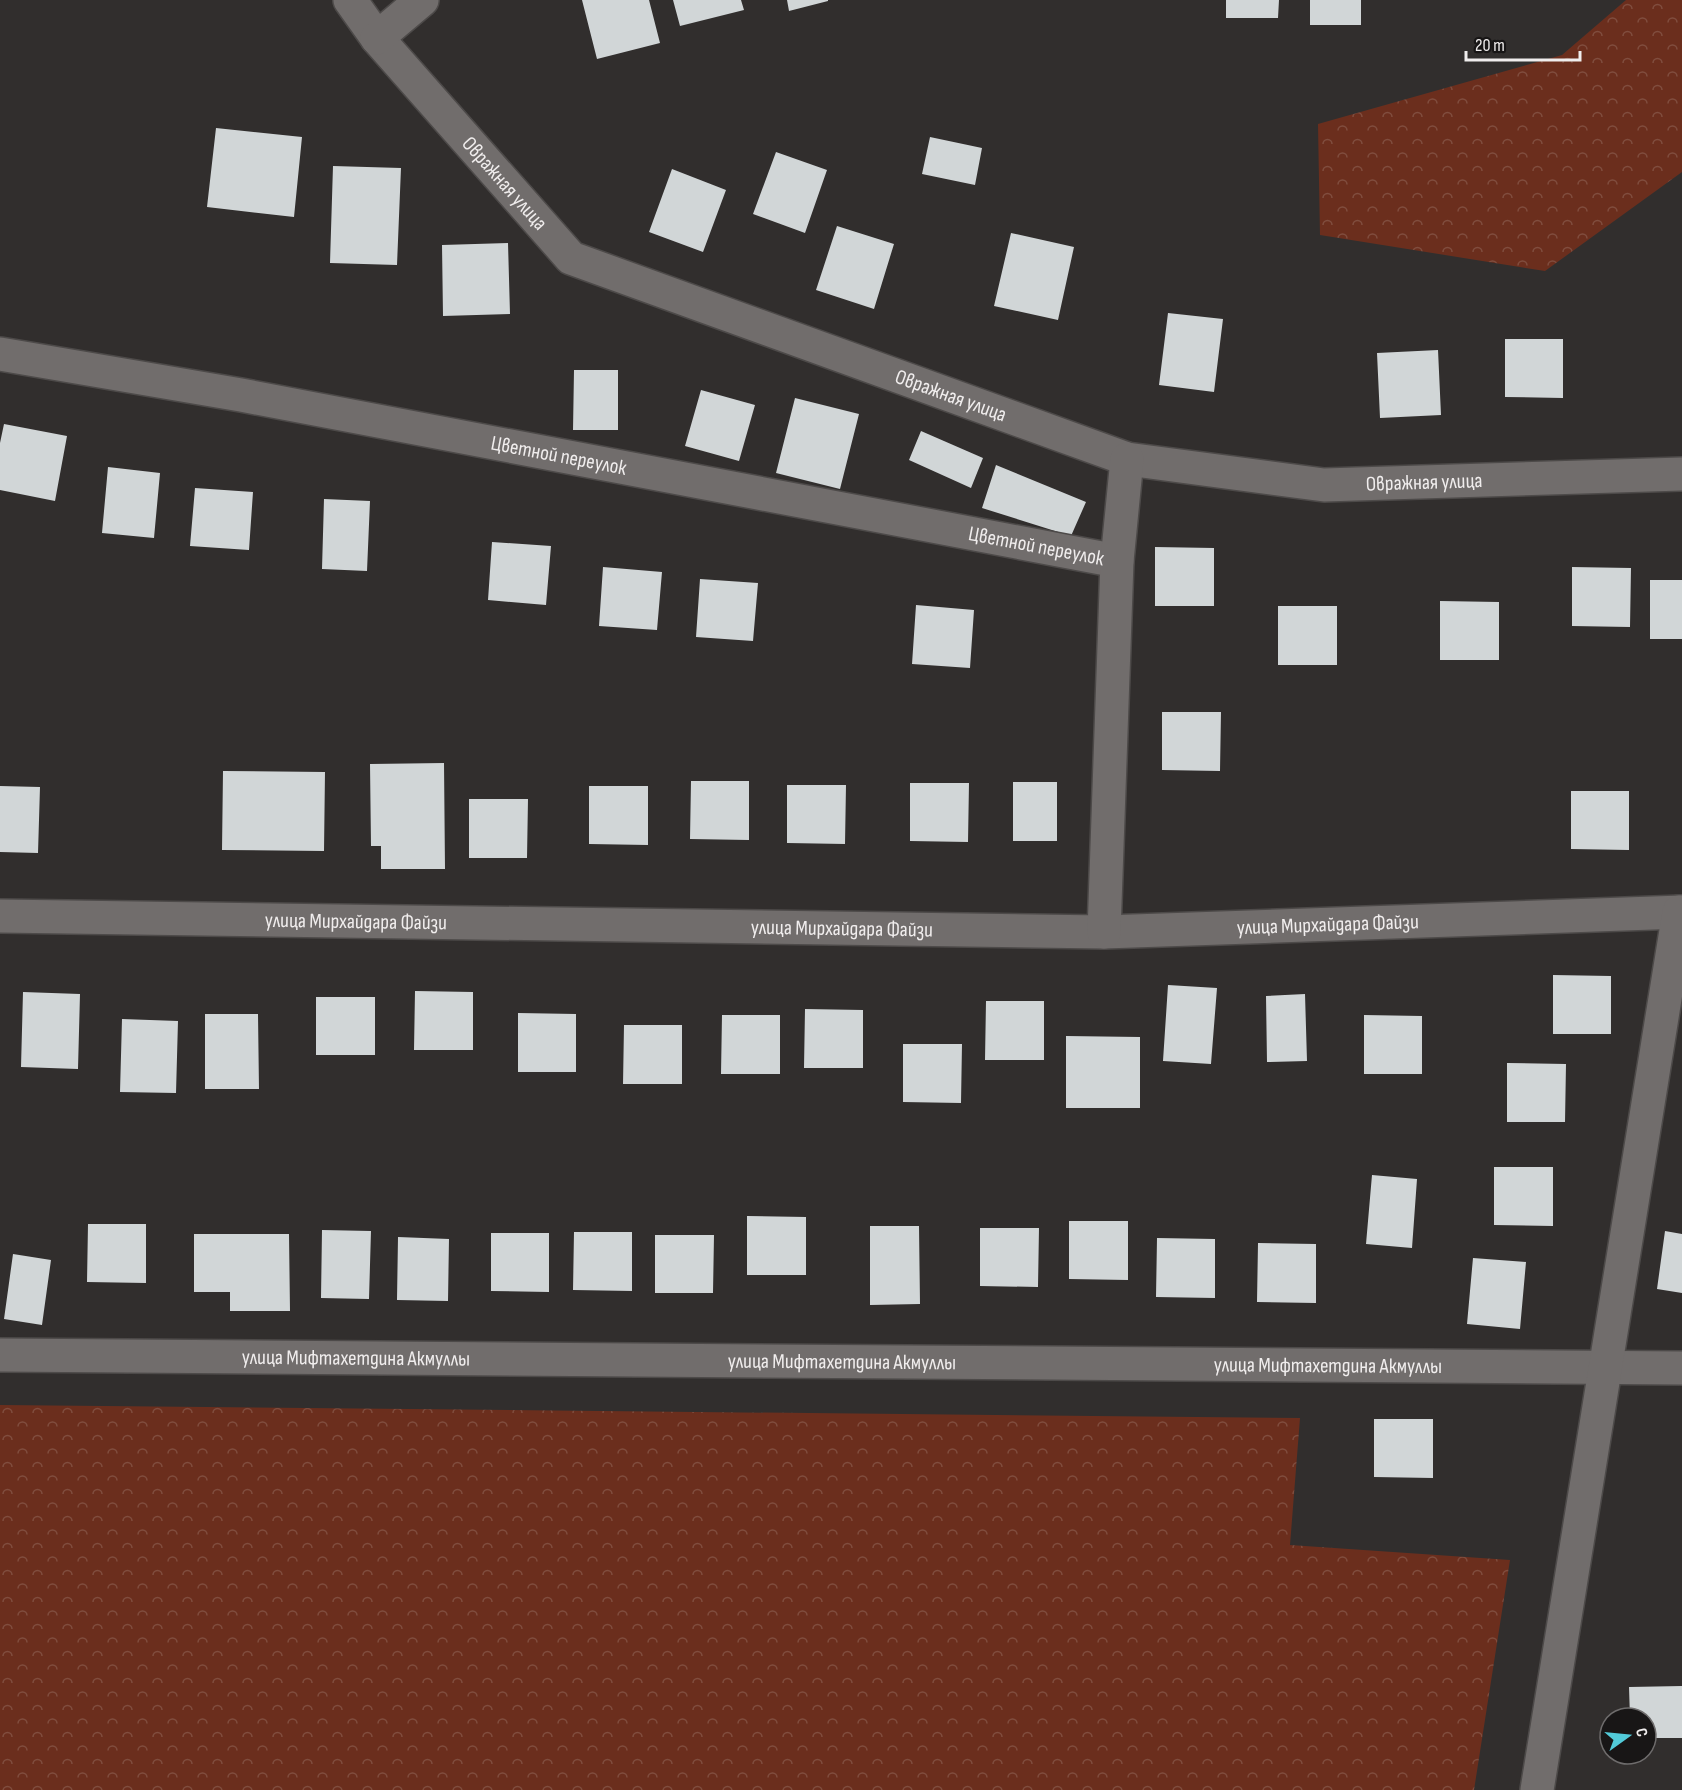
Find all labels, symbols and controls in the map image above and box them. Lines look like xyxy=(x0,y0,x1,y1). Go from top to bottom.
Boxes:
scale bar xyxy=(1466,24,1580,62)
text: 20 m xyxy=(1475,35,1505,56)
street label: Овражная улица xyxy=(457,131,553,235)
street label: Овражная улица xyxy=(892,364,1010,427)
street label: Цветной переулок xyxy=(489,430,629,480)
street label: Овражная улица xyxy=(1365,468,1483,496)
street label: Цветной переулок xyxy=(966,521,1106,571)
street label: улица Мирхайдара Файзи xyxy=(265,907,447,935)
street label: улица Мирхайдара Файзи xyxy=(1236,909,1419,940)
street label: улица Мирхайдара Файзи xyxy=(751,914,933,942)
street label: улица Мифтахетдина Акмуллы xyxy=(242,1344,470,1371)
street label: улица Мифтахетдина Акмуллы xyxy=(728,1348,956,1375)
street label: улица Мифтахетдина Акмуллы xyxy=(1214,1352,1442,1379)
north arrow xyxy=(1598,1706,1658,1766)
text: С xyxy=(1631,1726,1651,1739)

